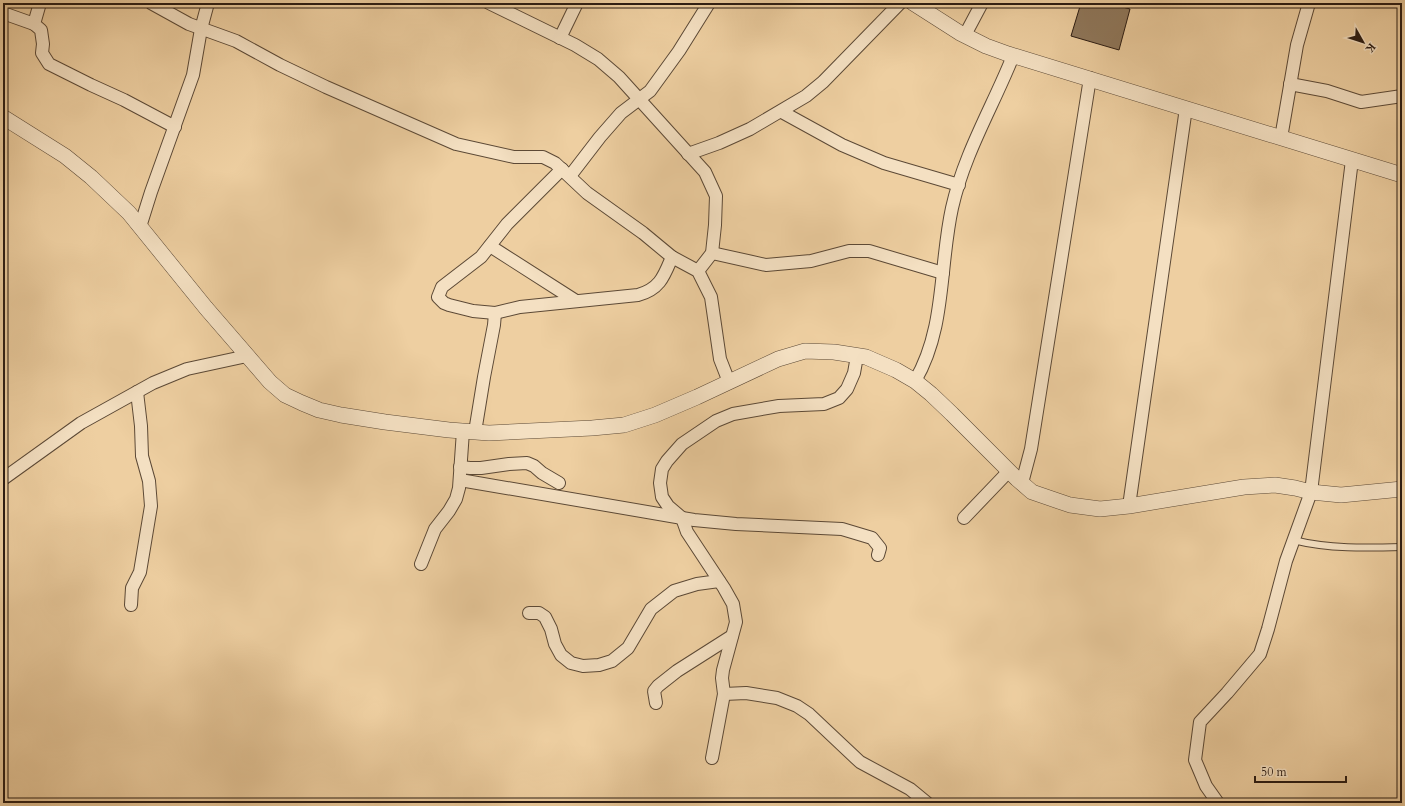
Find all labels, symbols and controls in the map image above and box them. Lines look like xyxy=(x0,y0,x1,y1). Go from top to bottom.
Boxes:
north arrow xyxy=(1343,22,1383,62)
text: K xyxy=(1362,40,1379,56)
scale bar xyxy=(1255,758,1346,784)
text: 50 m xyxy=(1261,764,1288,780)

